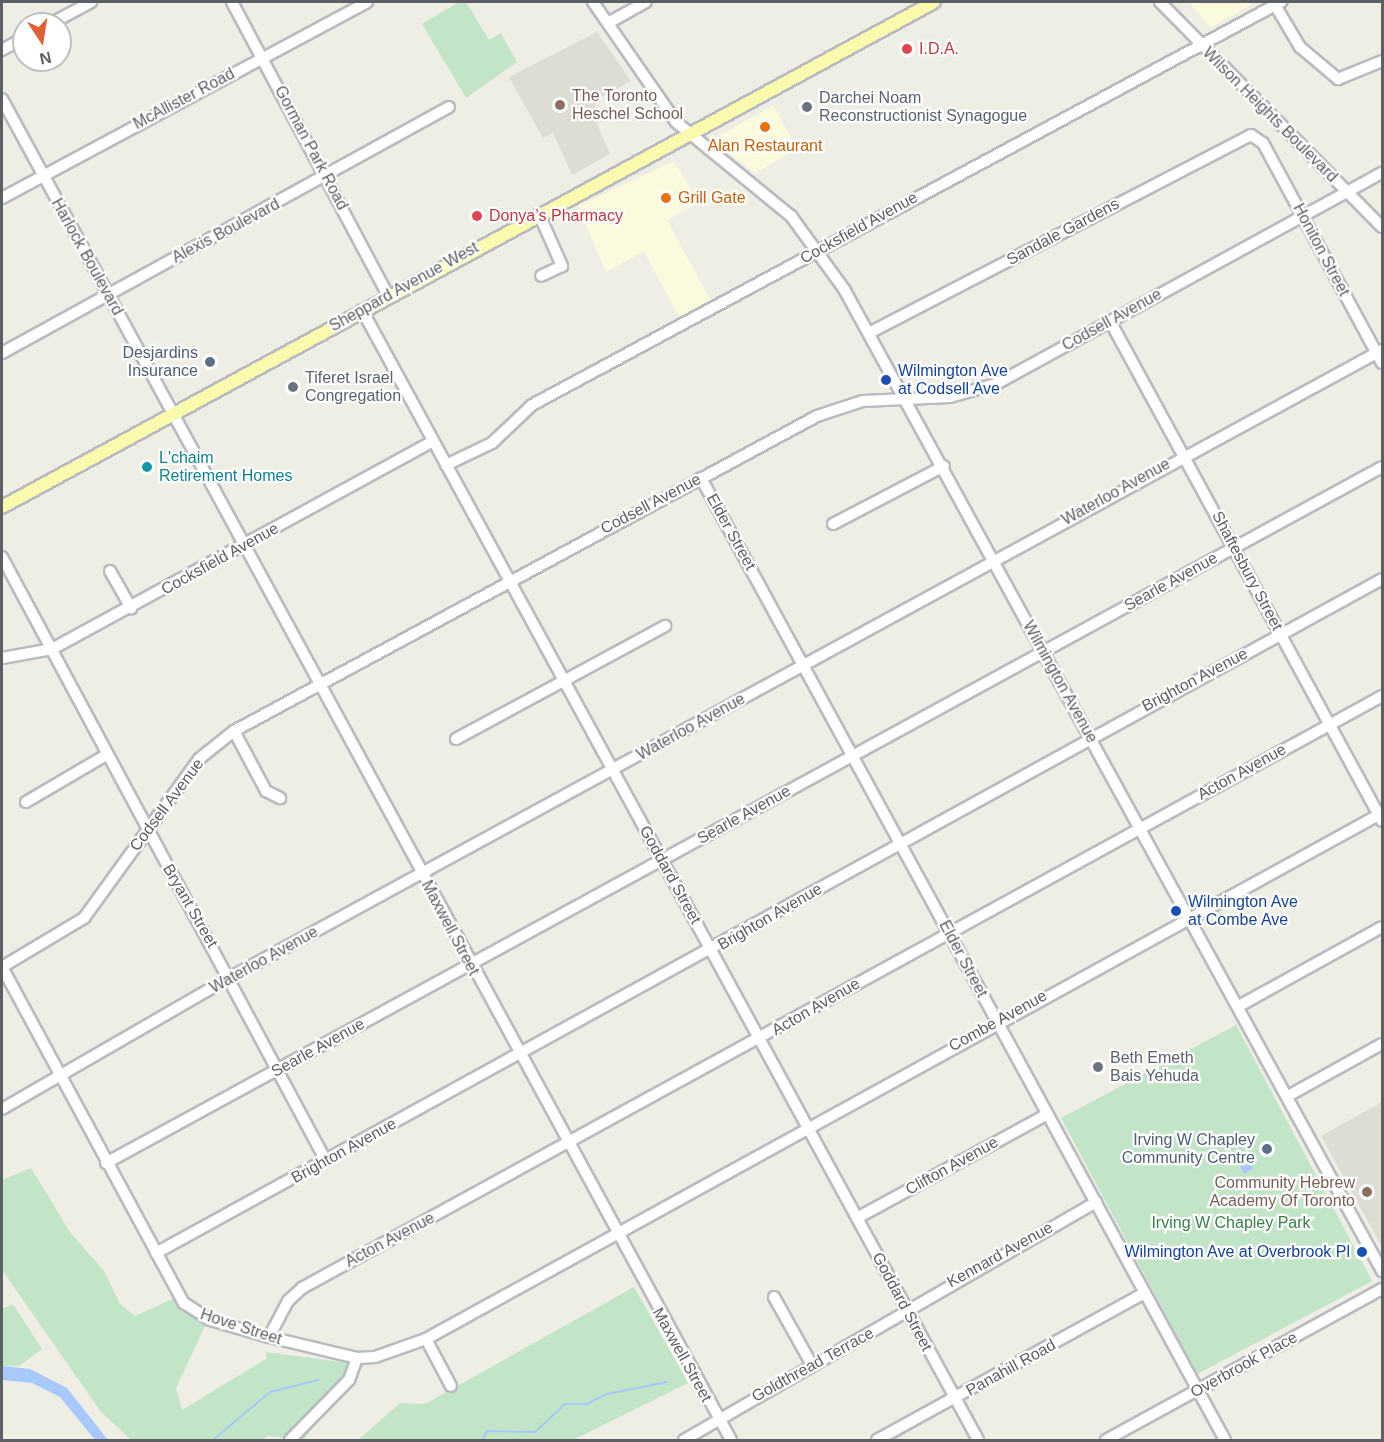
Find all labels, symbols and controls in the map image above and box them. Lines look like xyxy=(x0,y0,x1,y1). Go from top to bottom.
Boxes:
north arrow xyxy=(12,12,72,72)
place label: I.D.A. xyxy=(919,39,959,59)
marker: I.D.A. xyxy=(900,42,914,56)
street label: Wilson Heights Boulevard xyxy=(1198,43,1342,187)
text: N xyxy=(38,49,53,68)
street label: McAllister Road xyxy=(130,64,238,134)
street label: Gorman Park Road xyxy=(270,83,352,213)
place label: The Toronto Heschel School xyxy=(572,86,683,124)
place label: Darchei Noam Reconstructionist Synagogue xyxy=(819,88,1027,126)
marker: The Toronto Heschel School xyxy=(553,98,567,112)
marker: Darchei Noam Reconstructionist Synagogue xyxy=(800,100,814,114)
marker: Alan Restaurant xyxy=(758,120,772,134)
place label: Alan Restaurant xyxy=(708,136,822,156)
place label: Grill Gate xyxy=(678,188,746,208)
street label: Cocksfield Avenue xyxy=(797,188,921,268)
marker: Grill Gate xyxy=(659,191,673,205)
street label: Sandale Gardens xyxy=(1004,194,1122,270)
street label: Harlock Boulevard xyxy=(47,195,127,319)
street label: Alexis Boulevard xyxy=(169,195,283,267)
street label: Honiton Street xyxy=(1289,200,1353,300)
place label: Donya’s Pharmacy xyxy=(489,206,623,226)
marker: Donya’s Pharmacy xyxy=(470,209,484,223)
street label: Sheppard Avenue West xyxy=(326,238,482,336)
street label: Codsell Avenue xyxy=(1058,285,1166,355)
place label: Desjardins Insurance xyxy=(122,343,198,381)
marker: Desjardins Insurance xyxy=(203,355,217,369)
place label: Wilmington Ave at Codsell Ave xyxy=(898,361,1009,399)
place label: Tiferet Israel Congregation xyxy=(305,368,401,406)
marker: Wilmington Ave at Codsell Ave xyxy=(879,373,893,387)
marker: Tiferet Israel Congregation xyxy=(286,380,300,394)
place label: L'chaim Retirement Homes xyxy=(159,448,292,486)
street label: Waterloo Avenue xyxy=(1058,454,1174,530)
marker: L'chaim Retirement Homes xyxy=(140,460,154,474)
street label: Codsell Avenue xyxy=(597,469,705,539)
street label: Elder Street xyxy=(702,490,760,574)
street label: Shaftesbury Street xyxy=(1207,508,1287,634)
street label: Cocksfield Avenue xyxy=(158,519,282,599)
street label: Searle Avenue xyxy=(1121,548,1221,616)
street label: Wilmington Avenue xyxy=(1018,617,1102,747)
street label: Brighton Avenue xyxy=(1138,644,1252,716)
street label: Waterloo Avenue xyxy=(633,689,749,765)
street label: Acton Avenue xyxy=(1194,740,1290,804)
street label: Codsell Avenue xyxy=(126,755,208,855)
street label: Searle Avenue xyxy=(694,781,794,849)
street label: Goddard Street xyxy=(635,823,705,927)
street label: Bryant Street xyxy=(158,861,222,951)
street label: Maxwell Street xyxy=(417,877,483,979)
street label: Brighton Avenue xyxy=(714,879,826,955)
place label: Wilmington Ave at Combe Ave xyxy=(1188,892,1299,930)
marker: Wilmington Ave at Combe Ave xyxy=(1169,904,1183,918)
street label: Elder Street xyxy=(935,917,991,1001)
street label: Waterloo Avenue xyxy=(206,922,322,998)
street label: Acton Avenue xyxy=(768,974,864,1040)
street label: Combe Avenue xyxy=(945,986,1051,1056)
street label: Searle Avenue xyxy=(268,1014,368,1082)
place label: Beth Emeth Bais Yehuda xyxy=(1110,1048,1199,1086)
marker: Beth Emeth Bais Yehuda xyxy=(1091,1060,1105,1074)
street label: Brighton Avenue xyxy=(288,1114,400,1188)
place label: Irving W Chapley Community Centre xyxy=(1122,1130,1255,1168)
street label: Clifton Avenue xyxy=(902,1132,1002,1200)
marker: Irving W Chapley Community Centre xyxy=(1260,1142,1274,1156)
place label: Community Hebrew Academy Of Toronto xyxy=(1209,1173,1355,1211)
marker: Community Hebrew Academy Of Toronto xyxy=(1360,1185,1374,1199)
street label: Acton Avenue xyxy=(342,1208,438,1272)
park label: Irving W Chapley Park xyxy=(1151,1213,1311,1233)
street label: Kennard Avenue xyxy=(943,1218,1057,1292)
place label: Wilmington Ave at Overbrook Pl xyxy=(1124,1242,1350,1262)
marker: Wilmington Ave at Overbrook Pl xyxy=(1355,1245,1369,1259)
street label: Goddard Street xyxy=(868,1249,936,1355)
street label: Maxwell Street xyxy=(648,1304,716,1406)
street label: Hove Street xyxy=(198,1305,284,1349)
street label: Goldthread Terrace xyxy=(748,1323,878,1407)
street label: Overbrook Place xyxy=(1187,1328,1301,1402)
street label: Panahill Road xyxy=(963,1335,1059,1401)

